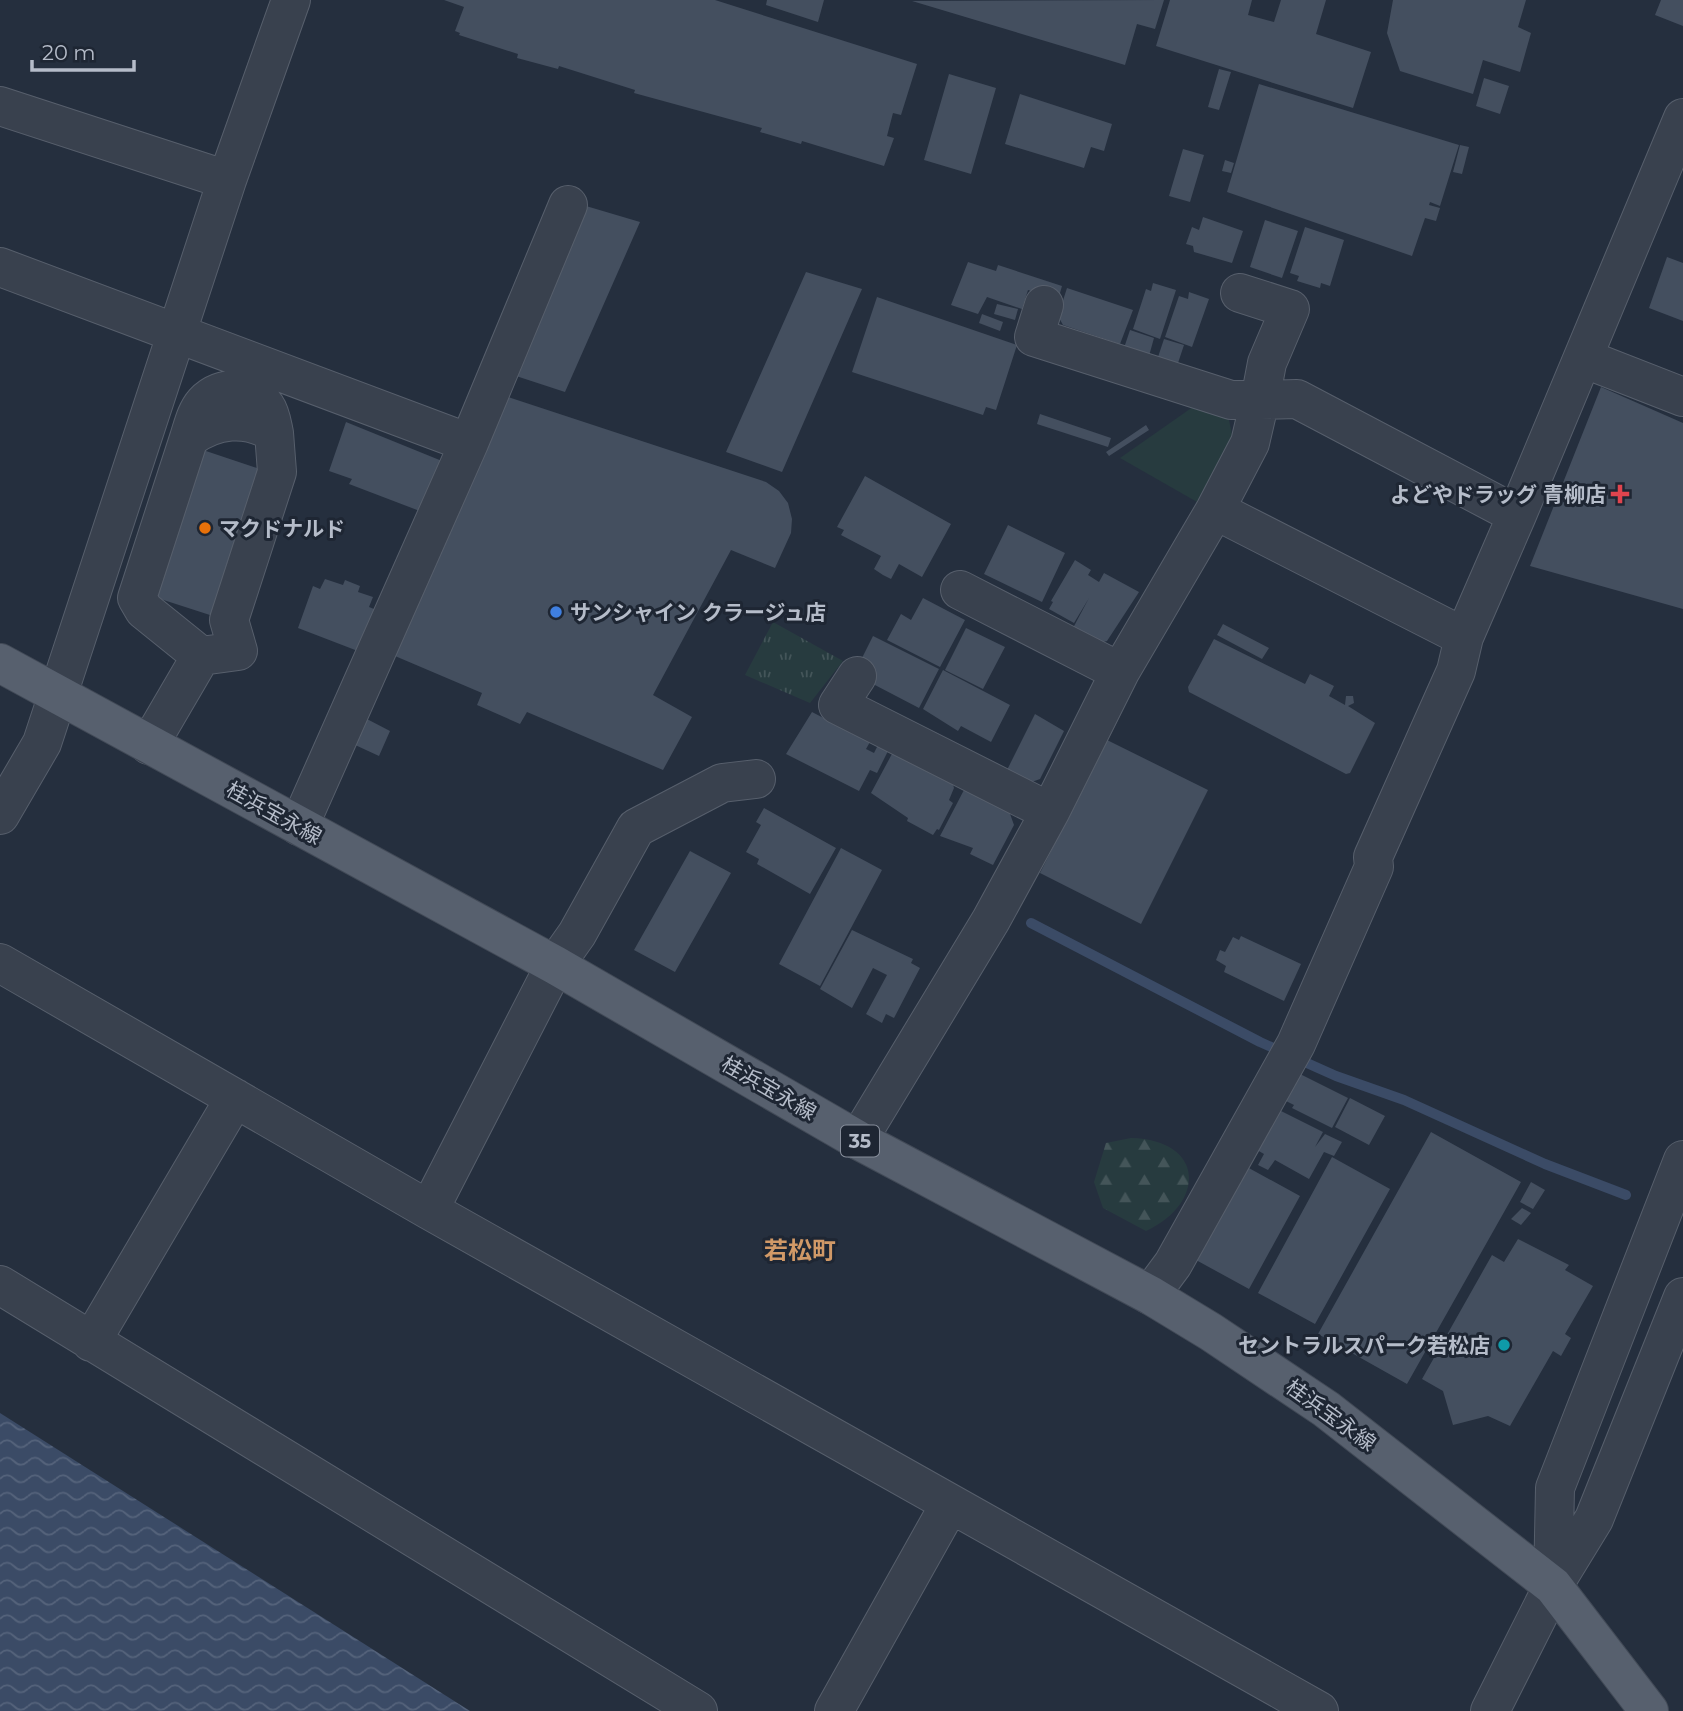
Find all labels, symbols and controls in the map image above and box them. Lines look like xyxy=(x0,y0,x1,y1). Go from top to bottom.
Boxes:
scale bar xyxy=(32,28,133,72)
text: 20 m xyxy=(42,40,96,65)
place label: よどやドラッグ 青柳店 xyxy=(1390,482,1606,507)
marker: よどやドラッグ 青柳店 xyxy=(1612,486,1628,502)
place label: マクドナルド xyxy=(219,516,345,541)
marker: マクドナルド xyxy=(197,520,213,536)
place label: サンシャイン クラージュ店 xyxy=(570,600,826,625)
marker: サンシャイン クラージュ店 xyxy=(548,604,564,620)
street label: 桂浜宝永線 xyxy=(222,777,326,849)
street label: 桂浜宝永線 xyxy=(717,1051,821,1125)
road number: 35 xyxy=(841,1126,879,1156)
district label: 若松町 xyxy=(764,1236,836,1265)
place label: セントラルスパーク若松店 xyxy=(1238,1333,1490,1358)
marker: セントラルスパーク若松店 xyxy=(1496,1337,1512,1353)
street label: 桂浜宝永線 xyxy=(1281,1374,1381,1456)

